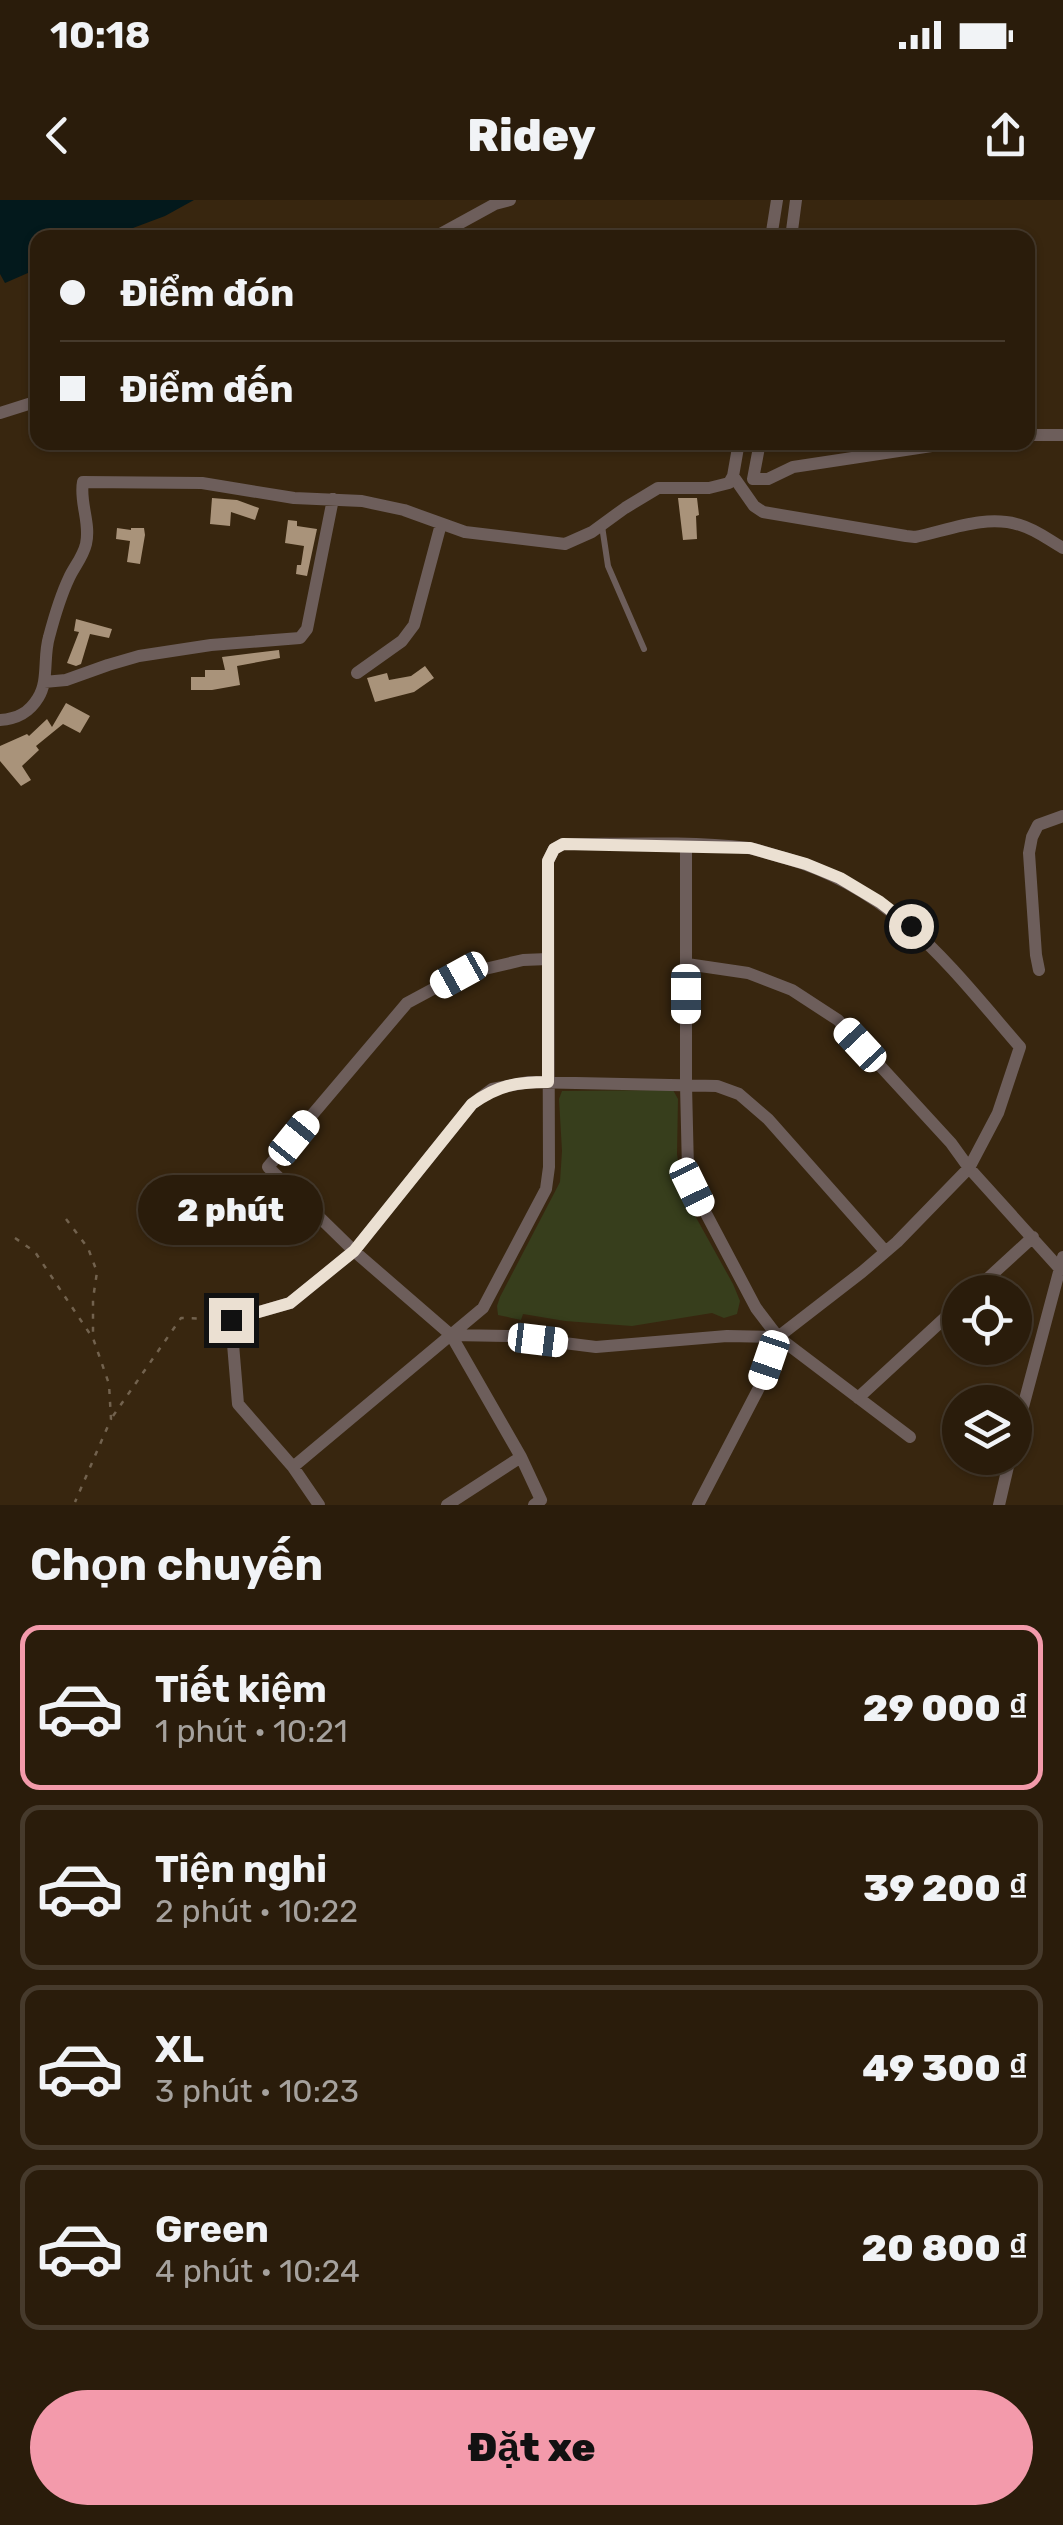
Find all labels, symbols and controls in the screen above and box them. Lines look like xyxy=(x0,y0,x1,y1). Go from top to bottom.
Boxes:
text: 10:18 xyxy=(50,12,150,58)
icon: back xyxy=(30,108,85,163)
icon: share xyxy=(978,108,1033,163)
text: Ridey xyxy=(467,109,596,162)
text: Điểm đón xyxy=(120,270,294,316)
text: Điểm đến xyxy=(120,366,294,412)
route start xyxy=(889,904,934,949)
car xyxy=(425,947,493,1003)
car xyxy=(671,964,701,1024)
car xyxy=(829,1013,891,1077)
car xyxy=(263,1105,325,1171)
car xyxy=(665,1153,719,1221)
callout: 2 phút xyxy=(138,1175,324,1245)
text: 2 phút xyxy=(177,1191,284,1229)
map controls xyxy=(942,1275,1032,1475)
button: locate xyxy=(942,1275,1032,1365)
route end xyxy=(209,1298,254,1343)
car xyxy=(506,1321,570,1359)
car xyxy=(745,1327,793,1393)
button: layers xyxy=(942,1385,1032,1475)
text: Chọn chuyến xyxy=(30,1538,323,1591)
icon: car xyxy=(35,1663,125,1753)
text: Tiết kiệm xyxy=(155,1666,327,1712)
text: 29 000 ₫ xyxy=(863,1685,1028,1731)
text: 1 phút · 10:21 xyxy=(155,1712,348,1750)
icon: car xyxy=(35,1843,125,1933)
text: Tiện nghi xyxy=(155,1846,327,1892)
text: 39 200 ₫ xyxy=(863,1865,1028,1911)
text: 2 phút · 10:22 xyxy=(155,1892,358,1930)
icon: car xyxy=(35,2023,125,2113)
text: XL xyxy=(155,2026,204,2072)
text: 49 300 ₫ xyxy=(862,2045,1028,2091)
text: 3 phút · 10:23 xyxy=(155,2072,359,2110)
icon: car xyxy=(35,2203,125,2293)
text: Green xyxy=(155,2206,269,2252)
text: 20 800 ₫ xyxy=(862,2225,1028,2271)
text: 4 phút · 10:24 xyxy=(155,2252,360,2290)
button: Đặt xe xyxy=(30,2390,1033,2505)

